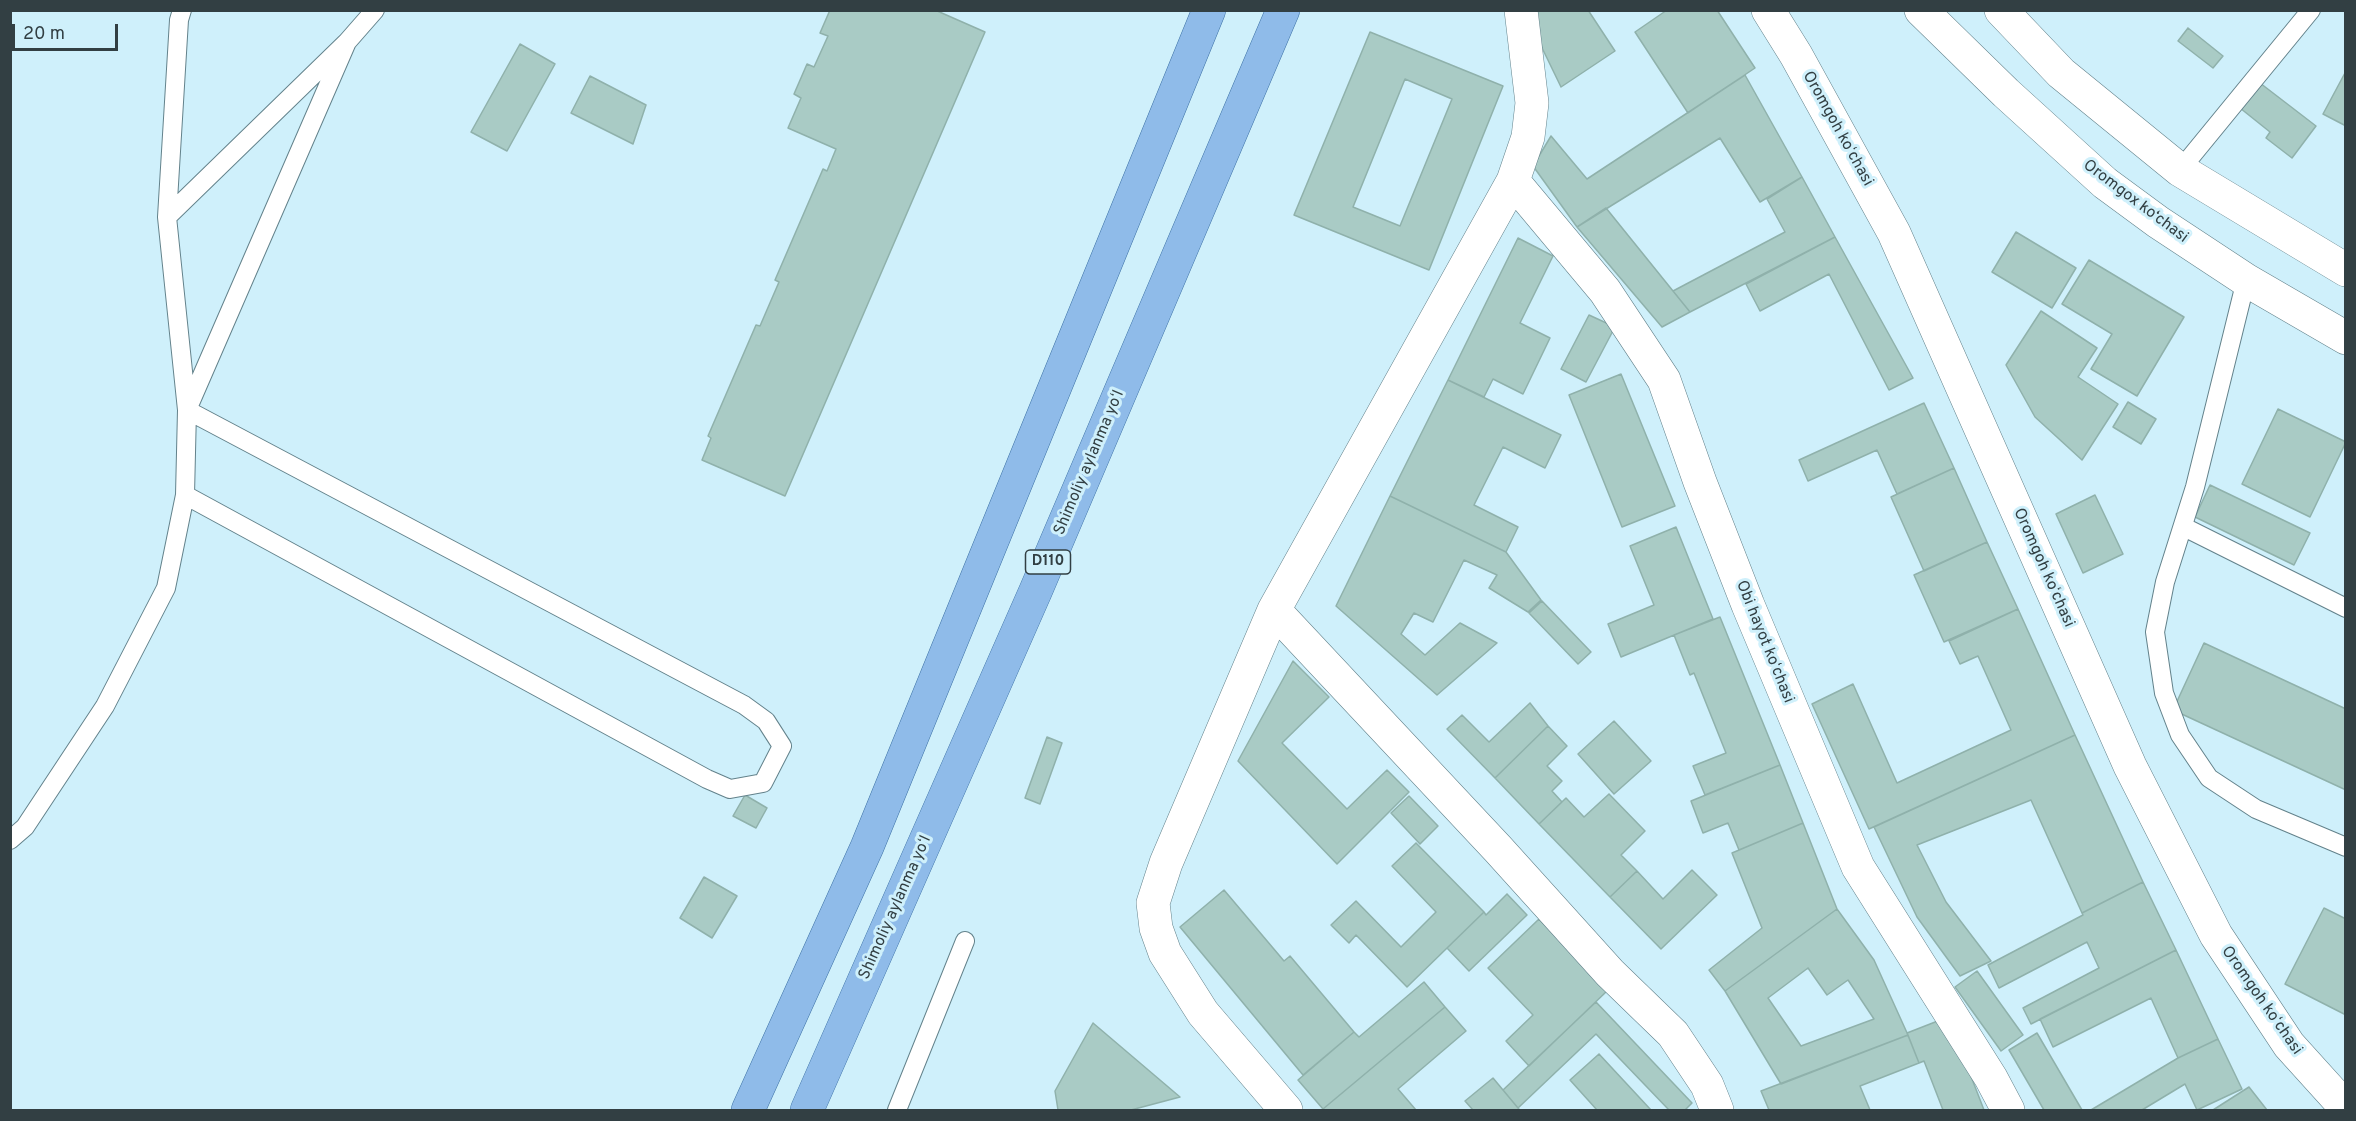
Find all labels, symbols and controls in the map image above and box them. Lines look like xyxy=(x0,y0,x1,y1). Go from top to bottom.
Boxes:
scale bar xyxy=(15,12,122,50)
text: 20 m xyxy=(23,23,65,46)
street label: Oromgoh koʻchasi xyxy=(1797,68,1877,190)
street label: Oromgox ko‘chasi xyxy=(2079,156,2191,248)
street label: Shimoliy aylanma yoʻl xyxy=(1051,388,1129,538)
street label: Oromgoh koʻchasi xyxy=(2008,505,2078,631)
road number: D110 xyxy=(1026,550,1070,574)
street label: Obi hayot koʻchasi xyxy=(1731,578,1797,706)
street label: Shimoliy aylanma yoʻl xyxy=(856,833,936,983)
street label: Oromgoh koʻchasi xyxy=(2216,943,2306,1059)

